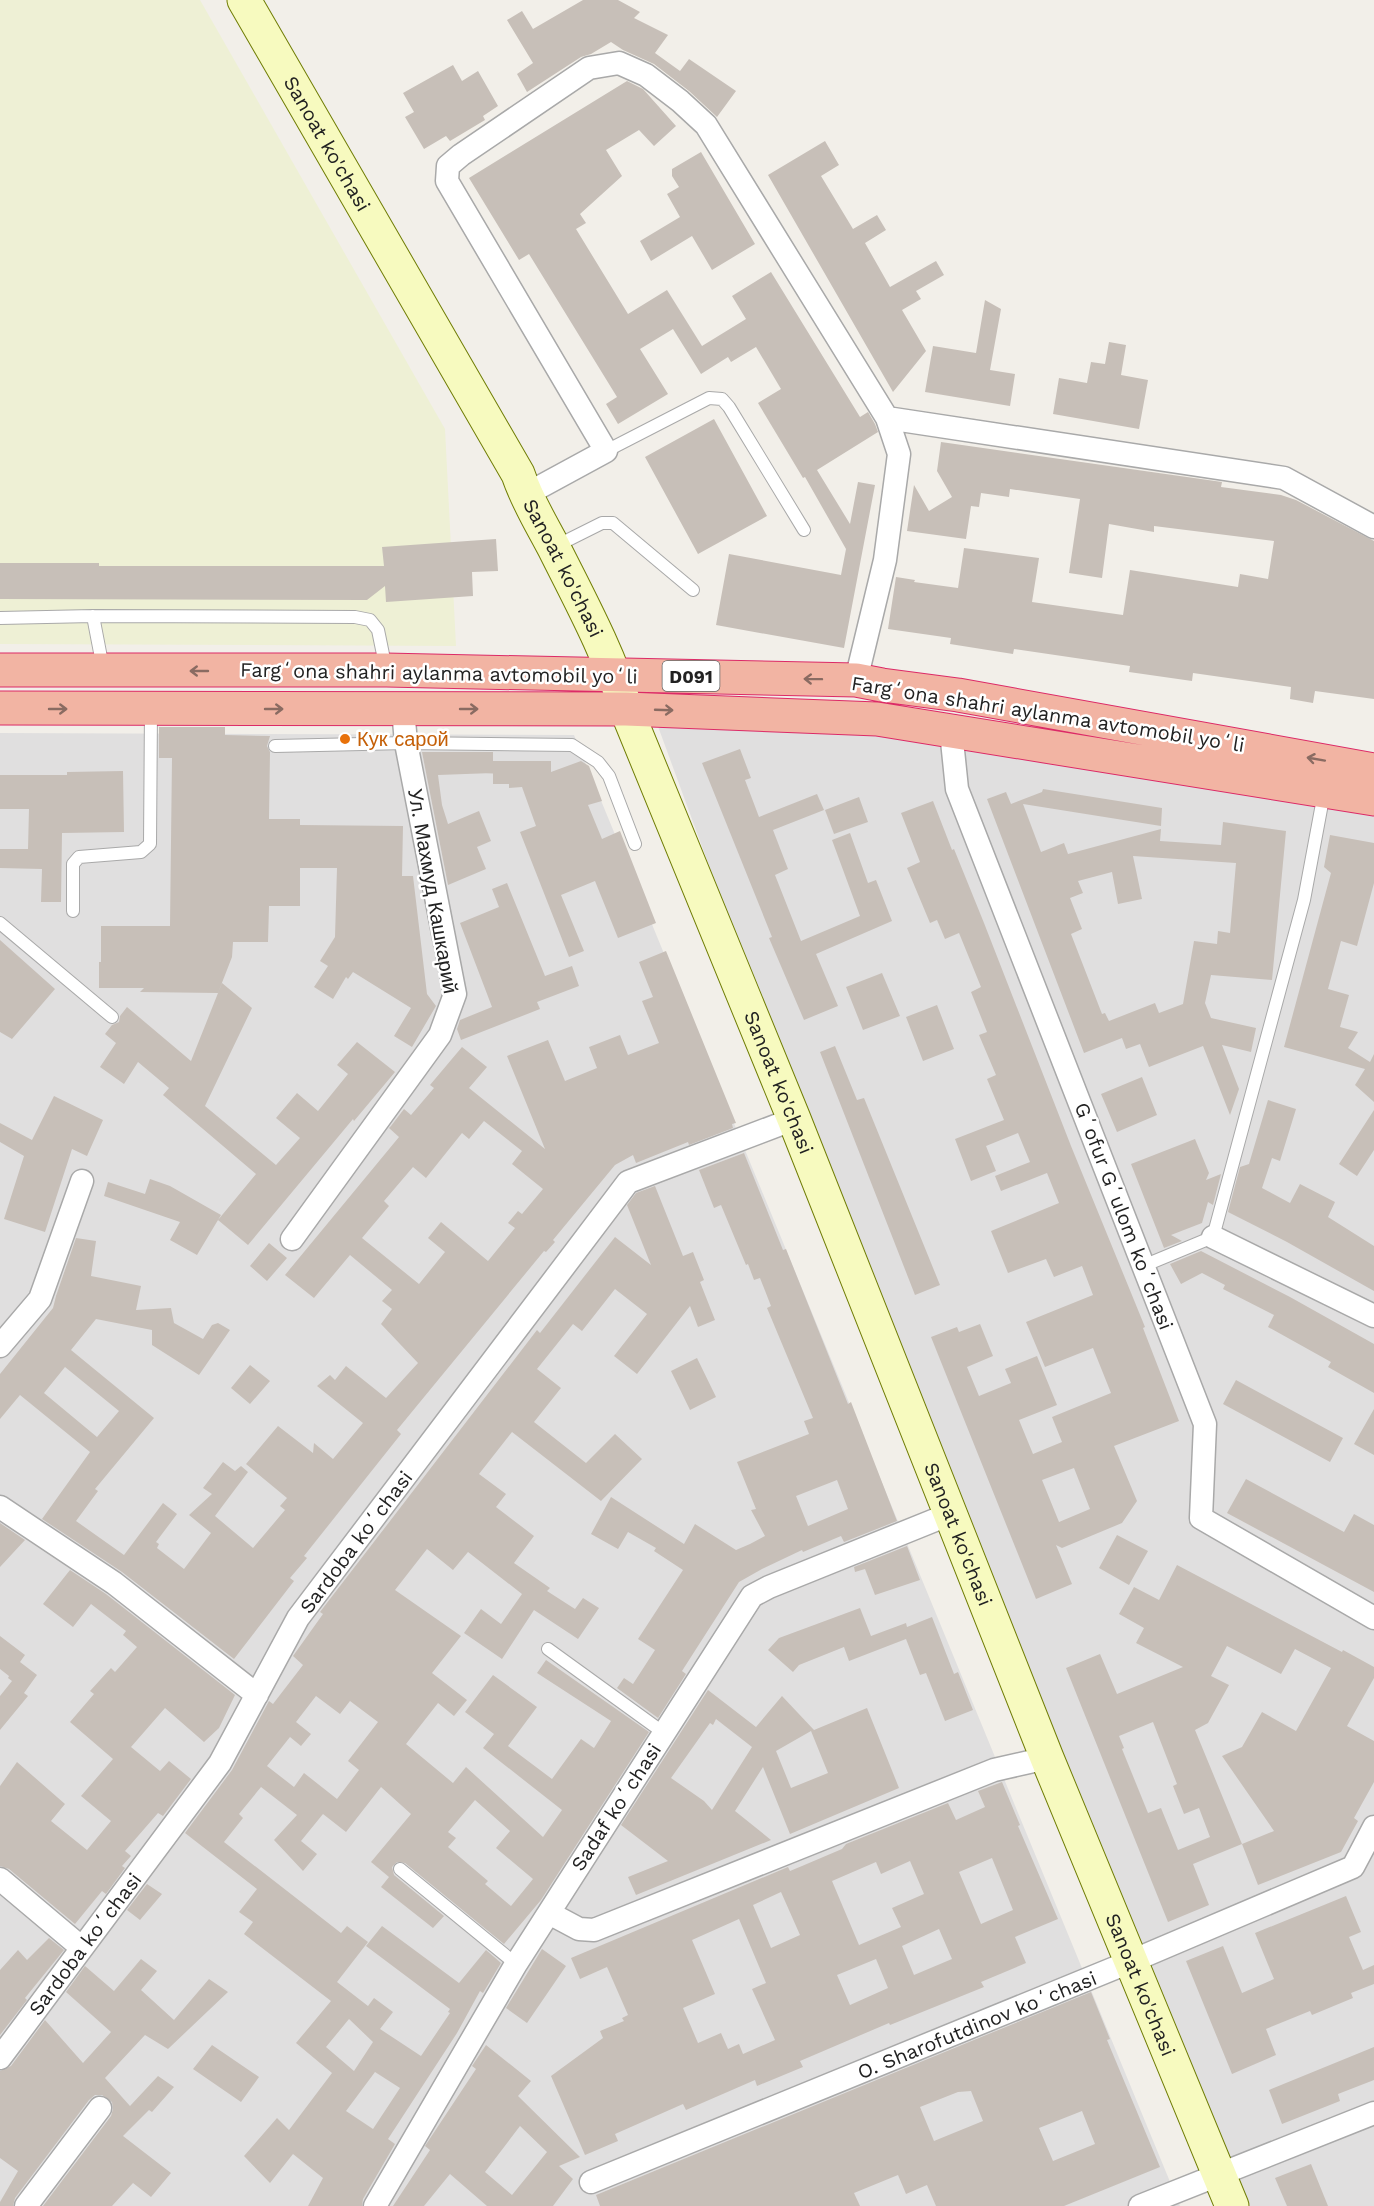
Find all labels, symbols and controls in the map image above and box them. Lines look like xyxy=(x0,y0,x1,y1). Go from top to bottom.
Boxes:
street label: Sanoat ko'chasi xyxy=(279,72,376,216)
street label: Sanoat ko'chasi xyxy=(518,495,608,641)
street label: Fargʻona shahri aylanma avtomobil yoʻli xyxy=(240,658,638,688)
road number: D091 xyxy=(662,661,720,691)
one-way arrow xyxy=(189,665,209,677)
street label: Fargʻona shahri aylanma avtomobil yoʻli xyxy=(850,671,1246,757)
one-way arrow xyxy=(804,673,824,684)
one-way arrow xyxy=(48,703,68,715)
one-way arrow xyxy=(264,703,284,715)
one-way arrow xyxy=(459,703,479,715)
one-way arrow xyxy=(654,705,674,716)
place label: Кук сарой xyxy=(357,727,449,751)
marker: Кук сарой xyxy=(338,732,352,746)
one-way arrow xyxy=(1307,753,1327,764)
street label: Ул. Махмуд Кашкарий xyxy=(403,787,463,995)
street label: Sanoat ko'chasi xyxy=(739,1007,819,1157)
street label: Gʻofur Gʻulom koʻchasi xyxy=(1070,1099,1178,1333)
street label: Sanoat ko'chasi xyxy=(919,1459,998,1609)
street label: Sardoba koʻchasi xyxy=(295,1466,417,1618)
street label: Sadaf koʻchasi xyxy=(566,1739,666,1875)
street label: Sardoba koʻchasi xyxy=(24,1868,146,2020)
street label: Sanoat ko'chasi xyxy=(1100,1910,1181,2060)
street label: O. Sharofutdinov koʻchasi xyxy=(854,1966,1100,2084)

